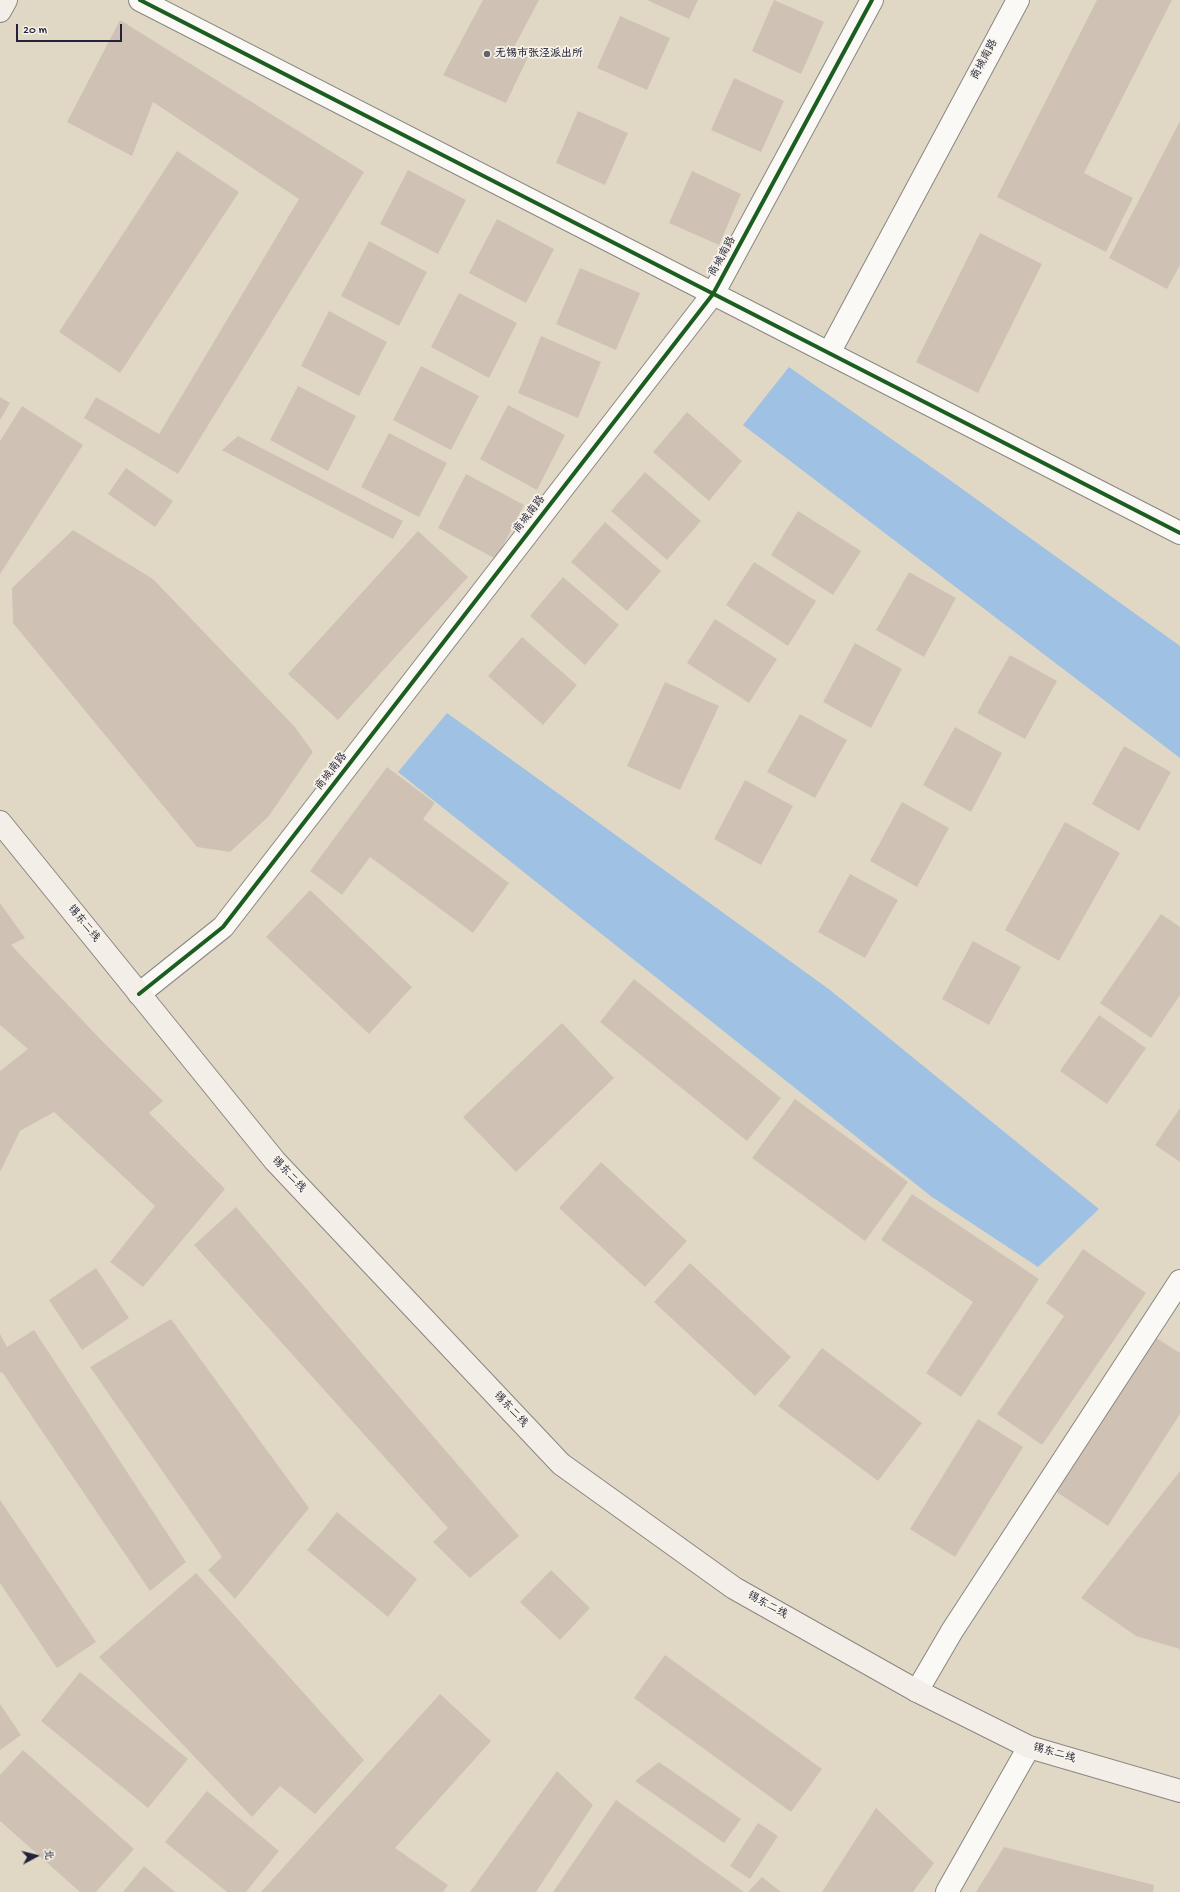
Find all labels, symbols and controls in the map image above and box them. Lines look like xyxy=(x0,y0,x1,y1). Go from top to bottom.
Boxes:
scale bar xyxy=(18,16,124,42)
text: 20 m xyxy=(23,24,47,38)
street label: 商城南路 xyxy=(969,37,1001,83)
place label: 无锡市张泾派出所 xyxy=(495,47,583,61)
marker: 无锡市张泾派出所 xyxy=(482,49,492,59)
street label: 商城南路 xyxy=(707,235,739,279)
street label: 商城南路 xyxy=(511,494,549,536)
street label: 商城南路 xyxy=(313,751,351,793)
street label: 锡东二线 xyxy=(64,903,102,945)
street label: 锡东二线 xyxy=(268,1154,308,1196)
street label: 锡东二线 xyxy=(490,1389,530,1431)
street label: 锡东二线 xyxy=(745,1590,789,1622)
street label: 锡东二线 xyxy=(1031,1742,1077,1766)
north arrow xyxy=(16,1836,56,1876)
text: 北 xyxy=(41,1848,55,1861)

